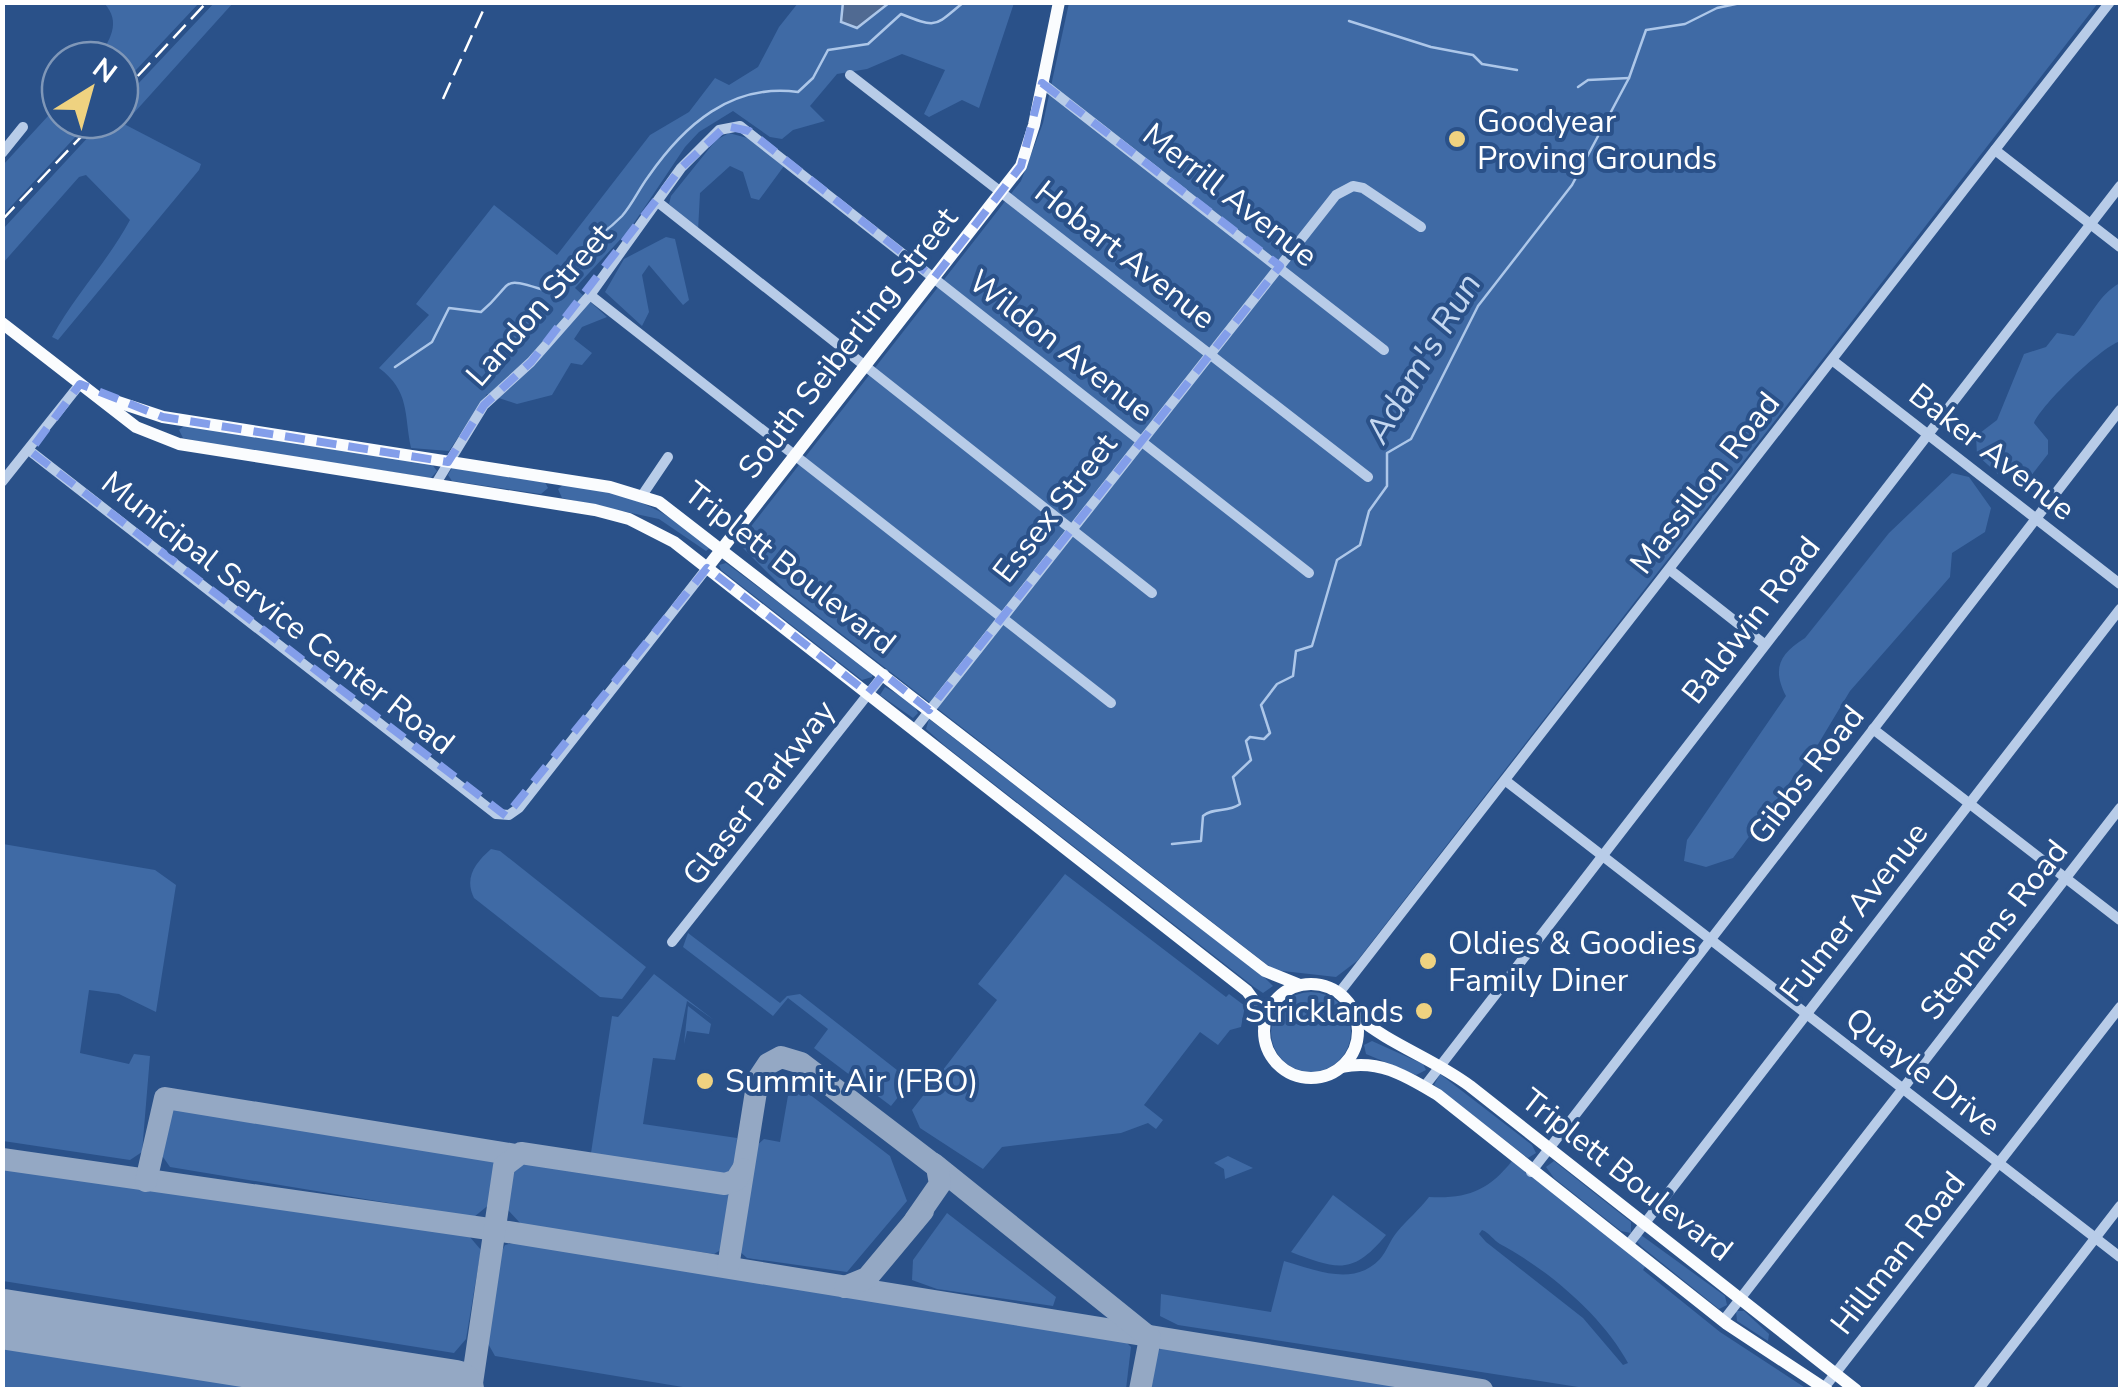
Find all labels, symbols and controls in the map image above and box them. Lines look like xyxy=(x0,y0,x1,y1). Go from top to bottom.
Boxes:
north arrow xyxy=(40,40,140,140)
text: N xyxy=(85,49,124,92)
place label: Goodyear Proving Grounds xyxy=(1477,100,1717,180)
street label: Merrill Avenue xyxy=(1134,113,1326,277)
marker: Goodyear Proving Grounds xyxy=(1446,128,1468,150)
street label: Hobart Avenue xyxy=(1026,171,1224,339)
street label: South Seiberling Street xyxy=(728,198,968,488)
street label: Landon Street xyxy=(456,214,622,396)
street label: Wildon Avenue xyxy=(960,260,1162,432)
water label: Adam's Run xyxy=(1353,264,1492,453)
street label: Baker Avenue xyxy=(1900,374,2084,530)
street label: Massillon Road xyxy=(1620,383,1790,583)
street label: Essex Street xyxy=(983,424,1127,592)
street label: Municipal Service Center Road xyxy=(93,462,463,764)
street label: Triplett Boulevard xyxy=(675,472,905,664)
street label: Baldwin Road xyxy=(1672,527,1830,713)
street label: Glaser Parkway xyxy=(673,691,846,895)
street label: Gibbs Road xyxy=(1738,696,1874,854)
street label: Fulmer Avenue xyxy=(1770,813,1938,1011)
street label: Stephens Road xyxy=(1910,831,2078,1029)
place label: Oldies & Goodies Family Diner xyxy=(1448,922,1696,1002)
marker: Oldies & Goodies Family Diner xyxy=(1417,950,1439,972)
place label: Stricklands xyxy=(1245,990,1404,1033)
street label: Quayle Drive xyxy=(1836,998,2010,1146)
marker: Stricklands xyxy=(1413,1000,1435,1022)
place label: Summit Air (FBO) xyxy=(725,1060,978,1103)
marker: Summit Air (FBO) xyxy=(694,1070,716,1092)
street label: Triplett Boulevard xyxy=(1512,1079,1742,1271)
street label: Hillman Road xyxy=(1821,1163,1975,1343)

